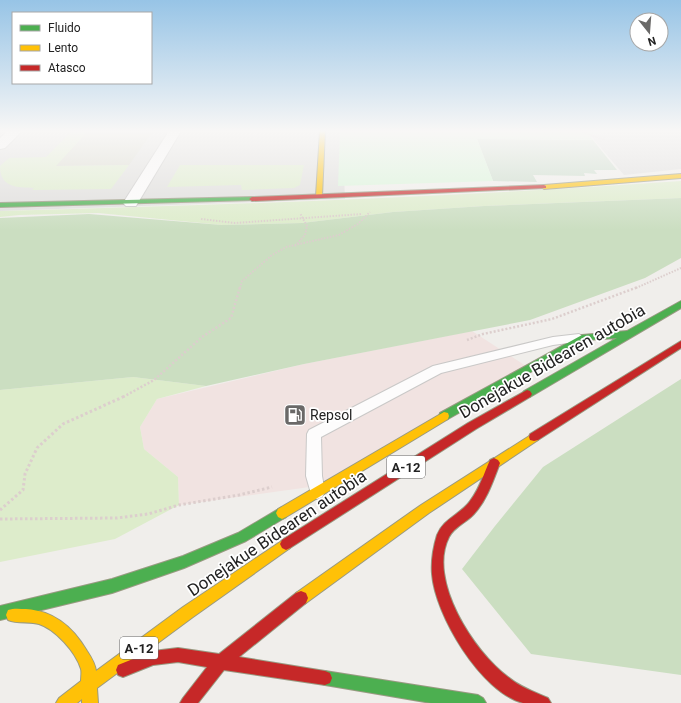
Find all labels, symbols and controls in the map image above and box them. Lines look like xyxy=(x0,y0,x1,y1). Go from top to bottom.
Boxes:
legend xyxy=(12,12,152,84)
north arrow xyxy=(629,12,669,52)
text: Fluido xyxy=(48,21,81,35)
text: N xyxy=(646,34,657,49)
text: Lento xyxy=(48,41,78,55)
text: Atasco xyxy=(48,61,86,75)
street label: Donejakue Bidearen autobia xyxy=(456,300,648,422)
fuel station icon: Repsol xyxy=(282,402,308,428)
place label: Repsol xyxy=(310,407,353,423)
road number: A-12 xyxy=(387,456,425,478)
street label: Donejakue Bidearen autobia xyxy=(184,466,370,600)
road number: A-12 xyxy=(120,637,158,659)

